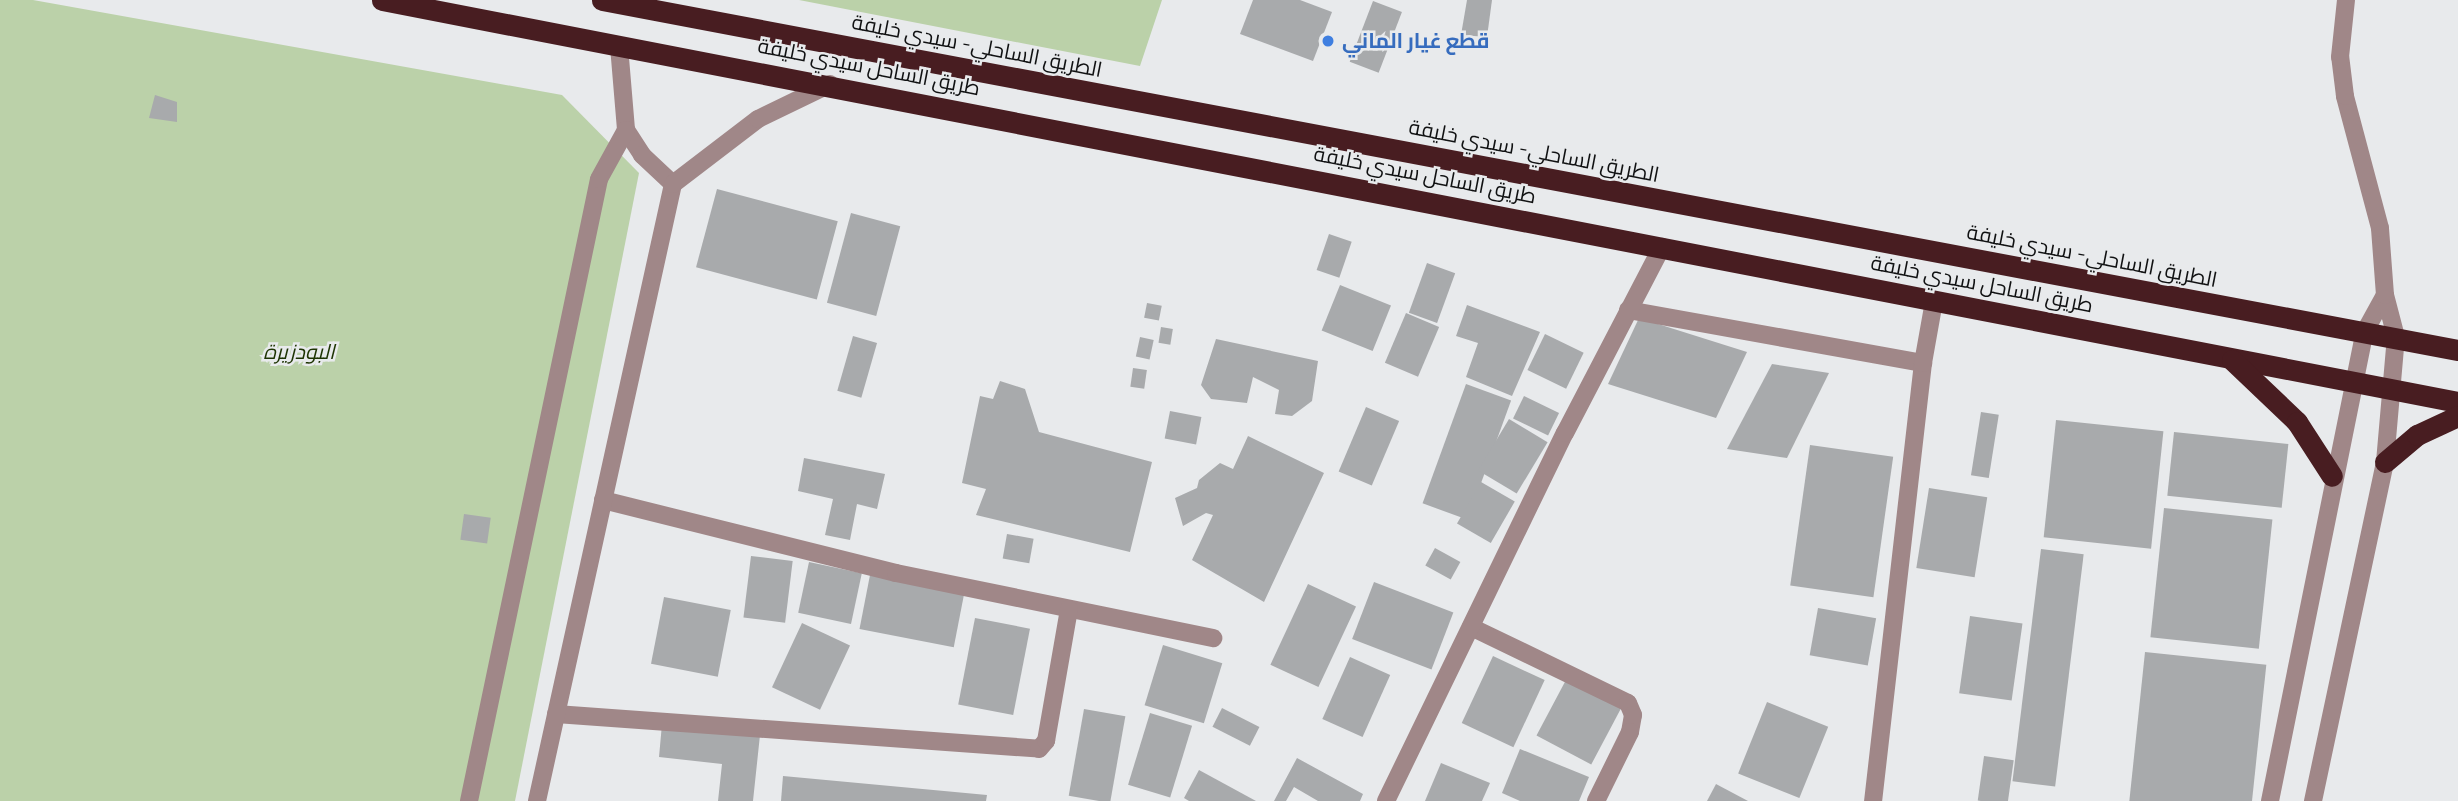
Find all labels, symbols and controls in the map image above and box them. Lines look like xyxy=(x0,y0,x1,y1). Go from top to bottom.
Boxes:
street label: الطريق الساحلي- سيدي خليفة xyxy=(850,9,1104,83)
place label: قطع غيار الماني xyxy=(1342,28,1489,54)
street label: طريق الساحل سيدي خليفة xyxy=(756,33,982,101)
marker: قطع غيار الماني xyxy=(1320,33,1336,49)
street label: الطريق الساحلي- سيدي خليفة xyxy=(1407,114,1661,188)
street label: طريق الساحل سيدي خليفة xyxy=(1312,141,1538,209)
street label: الطريق الساحلي- سيدي خليفة xyxy=(1965,219,2219,293)
street label: طريق الساحل سيدي خليفة xyxy=(1869,250,2095,318)
park label: البودزيرة xyxy=(263,339,335,365)

